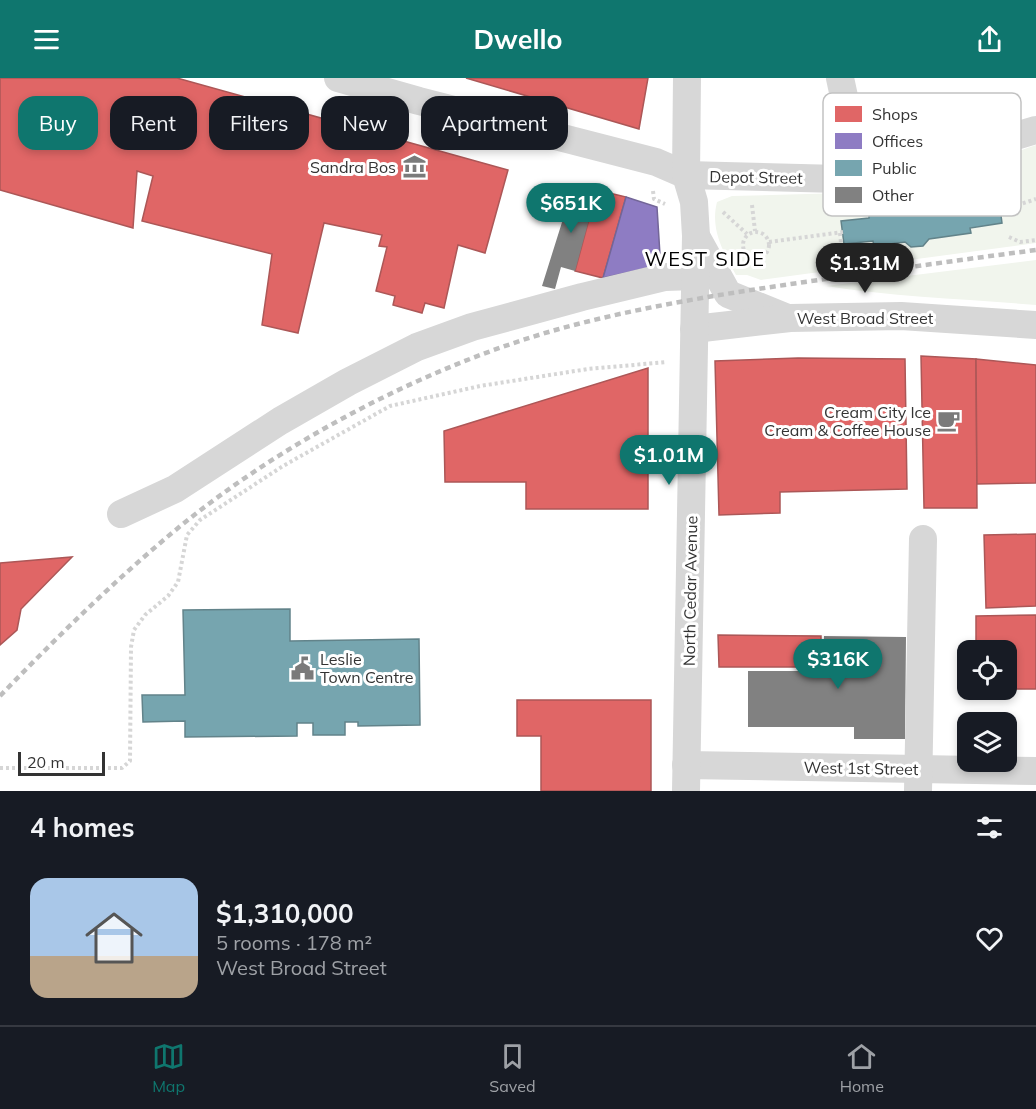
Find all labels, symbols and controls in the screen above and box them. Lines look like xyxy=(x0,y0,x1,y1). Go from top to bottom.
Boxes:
text: Dwello xyxy=(473,22,563,56)
icon: menu xyxy=(30,23,63,56)
icon: share xyxy=(973,23,1006,56)
legend xyxy=(823,93,1021,216)
chip: Buy xyxy=(18,96,98,150)
chip: Rent xyxy=(110,96,197,150)
chip: Filters xyxy=(209,96,309,150)
chip: New xyxy=(321,96,409,150)
chip: Apartment xyxy=(421,96,568,150)
text: Shops xyxy=(872,104,918,124)
text: Offices xyxy=(872,131,923,151)
museum icon: Sandra Bos xyxy=(401,154,427,180)
place label: Sandra Bos xyxy=(310,157,396,177)
text: Public xyxy=(872,158,917,178)
street label: Depot Street xyxy=(709,166,803,188)
pin: $651K xyxy=(529,183,613,234)
text: Other xyxy=(872,185,914,205)
text: $651K xyxy=(540,190,602,215)
pin: $1.31M xyxy=(816,243,914,294)
district label: WEST SIDE xyxy=(644,246,766,271)
text: $1.31M xyxy=(830,250,900,275)
street label: West Broad Street xyxy=(797,308,934,328)
place label: Cream City Ice Cream & Coffee House xyxy=(764,402,931,440)
cafe icon: Cream City Ice Cream & Coffee House xyxy=(936,408,962,434)
pin: $1.01M xyxy=(620,435,718,486)
text: $1.01M xyxy=(634,442,704,467)
street label: North Cedar Avenue xyxy=(679,516,701,666)
pin: $316K xyxy=(796,639,880,690)
map controls xyxy=(957,640,1017,772)
button: locate xyxy=(957,640,1017,700)
text: $316K xyxy=(807,646,869,671)
place label: Leslie Town Centre xyxy=(320,649,413,687)
public building icon: Leslie Town Centre xyxy=(289,655,315,681)
button: layers xyxy=(957,712,1017,772)
scale bar xyxy=(18,749,105,776)
text: 20 m xyxy=(27,752,64,772)
street label: West 1st Street xyxy=(803,757,919,779)
text: 4 homes xyxy=(30,811,134,844)
icon: filters xyxy=(973,811,1006,844)
text: $1,310,000 xyxy=(216,897,354,930)
icon: home xyxy=(78,902,150,974)
icon: heart xyxy=(973,922,1006,955)
text: 5 rooms · 178 m² xyxy=(216,930,372,955)
text: West Broad Street xyxy=(216,955,387,980)
tab: Map xyxy=(152,1040,185,1096)
tab: Saved xyxy=(489,1040,536,1096)
tab: Home xyxy=(840,1040,884,1096)

